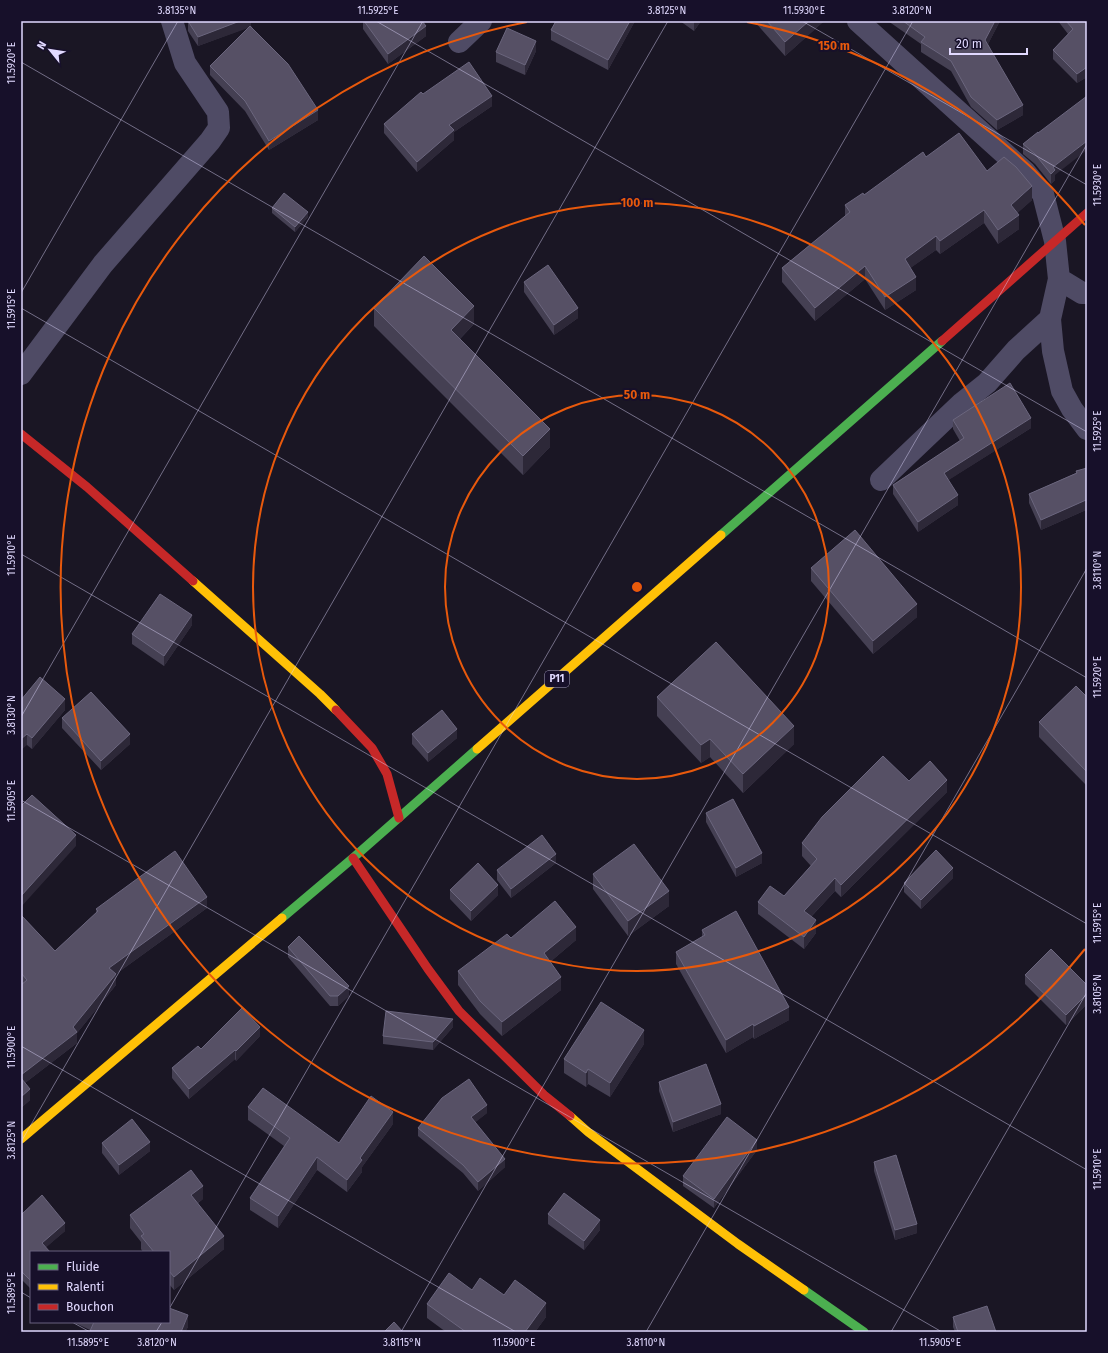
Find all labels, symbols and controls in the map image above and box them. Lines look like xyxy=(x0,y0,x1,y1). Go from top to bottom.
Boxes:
text: 3.8135°N xyxy=(158,5,196,17)
text: 11.5925°E xyxy=(357,5,399,17)
text: 3.8125°N xyxy=(648,5,686,17)
text: 11.5930°E xyxy=(783,5,825,17)
text: 3.8120°N xyxy=(892,5,932,17)
north arrow xyxy=(30,30,70,70)
scale bar xyxy=(950,30,1027,56)
text: 20 m xyxy=(956,37,982,51)
text: N xyxy=(34,39,49,52)
text: 150 m xyxy=(818,39,850,53)
text: 11.5920°E xyxy=(6,42,18,84)
text: 11.5930°E xyxy=(1092,164,1104,206)
text: 100 m xyxy=(621,196,653,210)
text: 11.5915°E xyxy=(6,289,18,329)
text: 50 m xyxy=(624,388,650,402)
text: 11.5925°E xyxy=(1092,410,1104,452)
text: 11.5910°E xyxy=(6,534,18,576)
text: 3.8110°N xyxy=(1092,551,1104,589)
centre of rings xyxy=(630,580,644,594)
text: 11.5920°E xyxy=(1092,656,1104,698)
road number: P11 xyxy=(545,671,569,687)
text: 3.8130°N xyxy=(6,695,18,735)
text: 11.5905°E xyxy=(6,780,18,822)
text: 11.5915°E xyxy=(1092,903,1104,943)
text: 3.8105°N xyxy=(1092,974,1104,1014)
text: 11.5900°E xyxy=(6,1026,18,1068)
text: 3.8125°N xyxy=(6,1121,18,1159)
text: 11.5910°E xyxy=(1092,1148,1104,1190)
legend xyxy=(30,1251,170,1323)
text: Fluide xyxy=(66,1260,99,1274)
text: 11.5895°E xyxy=(6,1272,18,1314)
text: Ralenti xyxy=(66,1280,104,1294)
text: Bouchon xyxy=(66,1300,114,1314)
text: 11.5895°E xyxy=(67,1337,109,1349)
text: 3.8120°N xyxy=(137,1337,177,1349)
text: 3.8115°N xyxy=(383,1337,421,1349)
text: 11.5900°E xyxy=(493,1337,535,1349)
text: 3.8110°N xyxy=(627,1337,665,1349)
text: 11.5905°E xyxy=(919,1337,961,1349)

